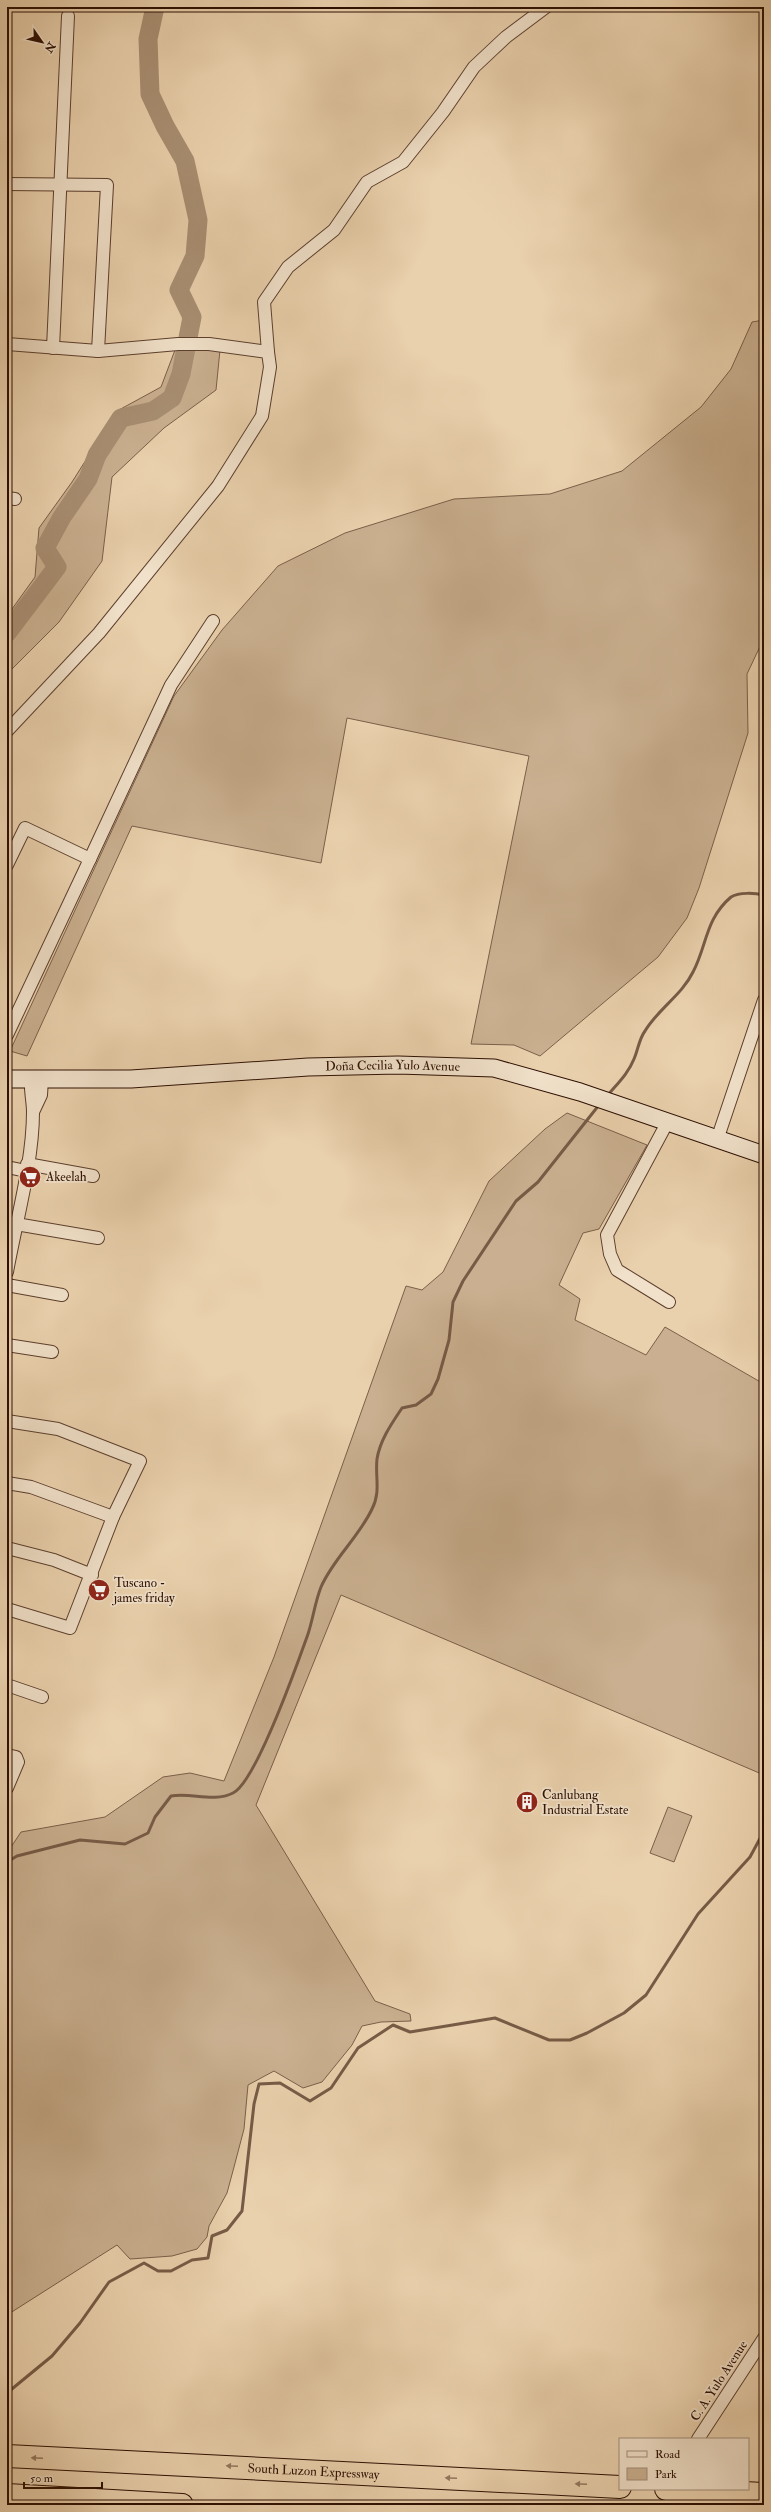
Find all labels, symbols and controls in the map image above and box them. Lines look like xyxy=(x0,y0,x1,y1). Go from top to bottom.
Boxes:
north arrow xyxy=(22,22,62,62)
text: N xyxy=(41,39,59,56)
street label: Doña Cecilia Yulo Avenue xyxy=(325,1057,461,1075)
supermarket icon: Akeelah xyxy=(17,1164,43,1190)
place label: Akeelah xyxy=(45,1169,87,1185)
place label: Tuscano - james friday xyxy=(111,1575,175,1607)
supermarket icon: Tuscano - james friday xyxy=(86,1577,112,1603)
place label: Canlubang Industrial Estate xyxy=(542,1787,629,1818)
building icon: Canlubang Industrial Estate xyxy=(514,1789,540,1815)
street label: C. A. Yulo Avenue xyxy=(687,2337,751,2424)
legend xyxy=(619,2438,749,2490)
text: Road xyxy=(655,2447,680,2462)
one-way arrow xyxy=(31,2454,43,2461)
street label: South Luzon Expressway xyxy=(247,2460,380,2484)
one-way arrow xyxy=(226,2463,238,2470)
scale bar xyxy=(24,2464,102,2490)
text: Park xyxy=(655,2467,677,2482)
text: 50 m xyxy=(30,2471,54,2486)
one-way arrow xyxy=(445,2474,457,2481)
one-way arrow xyxy=(575,2481,587,2488)

